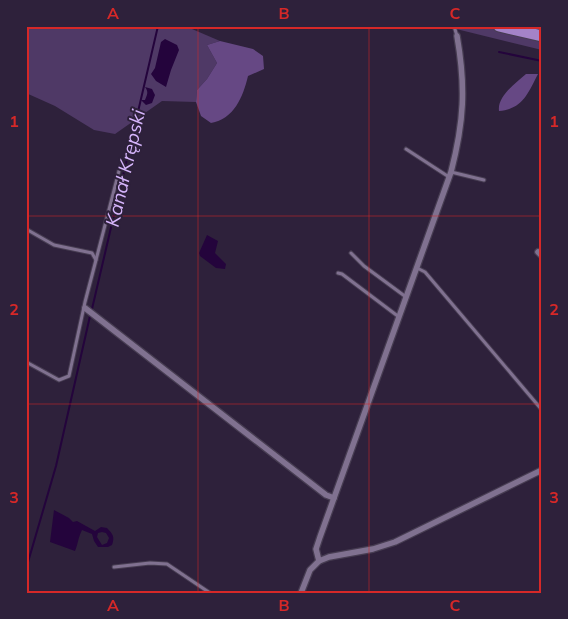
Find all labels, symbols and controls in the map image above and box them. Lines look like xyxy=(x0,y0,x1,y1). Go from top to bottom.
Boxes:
text: A xyxy=(107,3,119,23)
text: B xyxy=(278,3,290,23)
text: C xyxy=(450,3,461,23)
water label: Kanał Krępski xyxy=(100,106,150,229)
text: 1 xyxy=(9,111,19,131)
text: 1 xyxy=(549,111,559,131)
text: 2 xyxy=(9,299,19,319)
text: 2 xyxy=(549,299,559,319)
text: 3 xyxy=(9,487,19,507)
text: 3 xyxy=(549,487,559,507)
text: A xyxy=(107,595,119,615)
text: B xyxy=(278,595,290,615)
text: C xyxy=(450,595,461,615)

